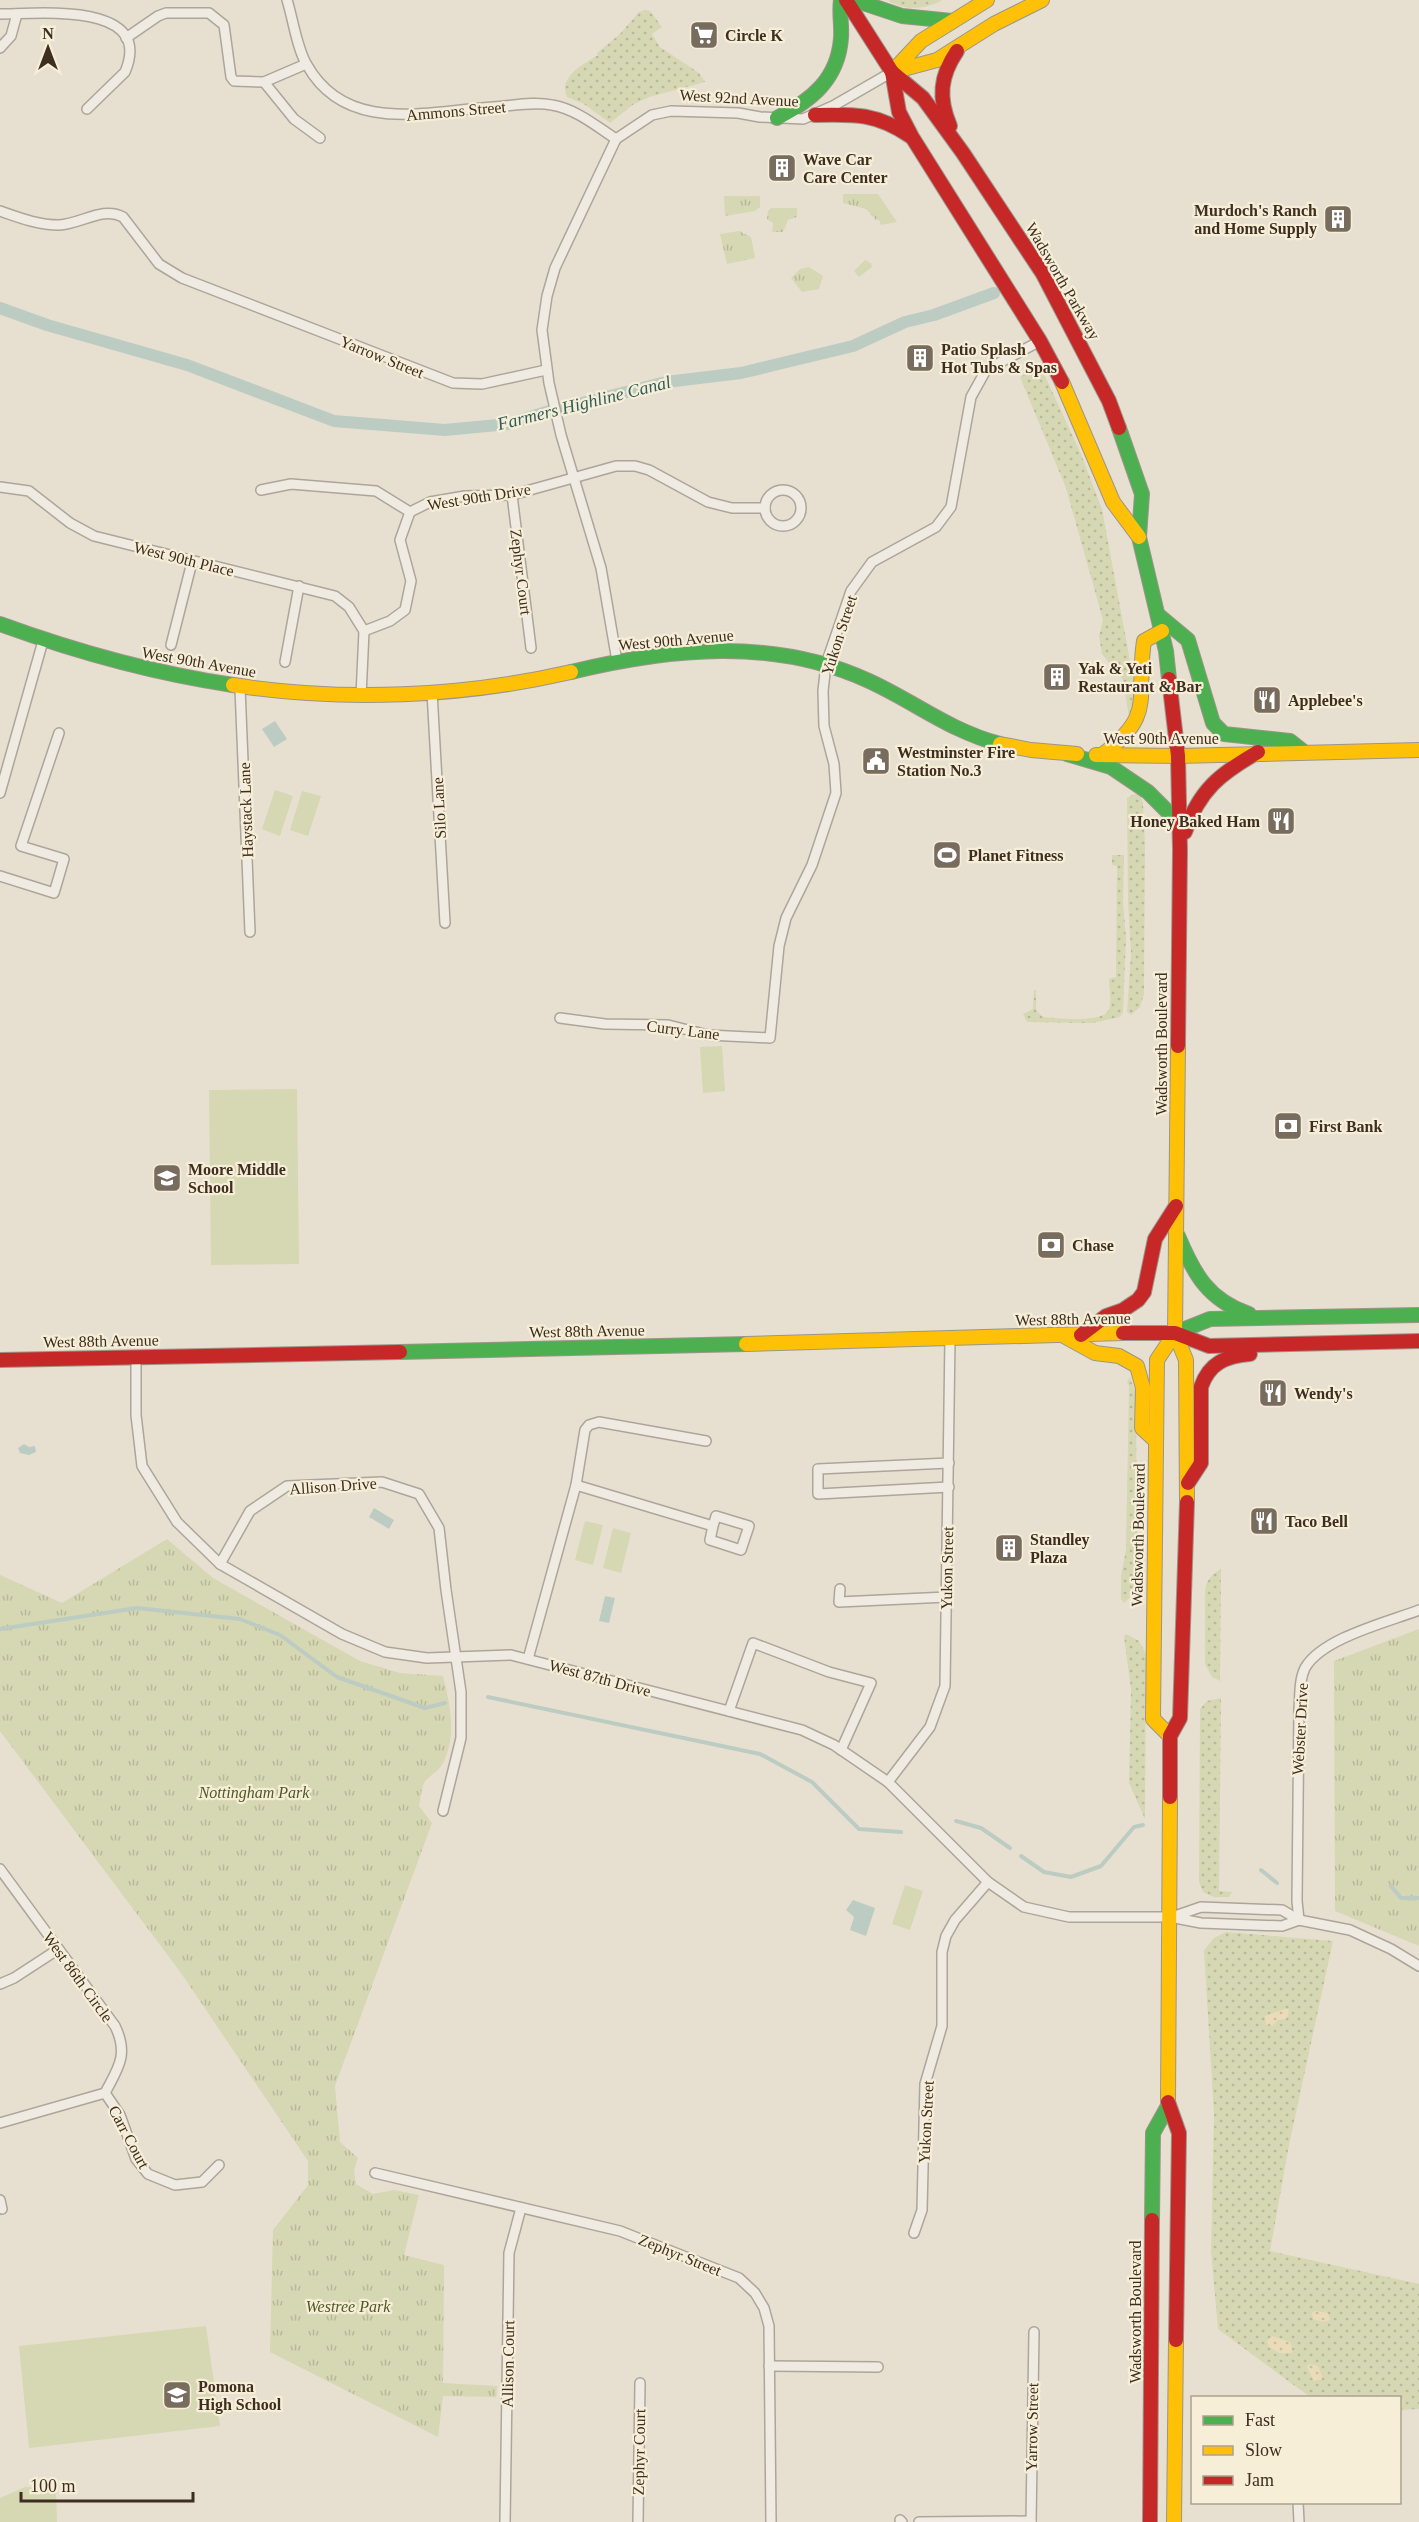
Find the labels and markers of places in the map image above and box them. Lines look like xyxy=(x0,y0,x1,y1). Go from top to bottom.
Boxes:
supermarket icon: Circle K xyxy=(688,19,720,51)
place label: Circle K xyxy=(725,27,783,44)
place label: Wave Car Care Center xyxy=(803,151,888,186)
building icon: Wave Car Care Center xyxy=(766,152,798,184)
place label: Murdoch's Ranch and Home Supply xyxy=(1194,202,1317,238)
building icon: Murdoch's Ranch and Home Supply xyxy=(1322,203,1354,235)
place label: Patio Splash Hot Tubs & Spas xyxy=(941,341,1057,377)
building icon: Patio Splash Hot Tubs & Spas xyxy=(904,342,936,374)
place label: Yak & Yeti Restaurant & Bar xyxy=(1078,660,1202,695)
building icon: Yak & Yeti Restaurant & Bar xyxy=(1041,661,1073,693)
restaurant icon: Applebee's xyxy=(1251,684,1283,716)
place label: Applebee's xyxy=(1288,692,1363,710)
place label: Westminster Fire Station No.3 xyxy=(897,744,1015,779)
public building icon: Westminster Fire Station No.3 xyxy=(860,745,892,777)
restaurant icon: Honey Baked Ham xyxy=(1265,805,1297,837)
place label: Honey Baked Ham xyxy=(1130,813,1261,831)
sports icon: Planet Fitness xyxy=(931,839,963,871)
place label: Planet Fitness xyxy=(968,847,1064,864)
bank icon: First Bank xyxy=(1272,1110,1304,1142)
place label: First Bank xyxy=(1309,1118,1382,1135)
place label: Moore Middle School xyxy=(188,1161,286,1196)
school or university icon: Moore Middle School xyxy=(151,1162,183,1194)
bank icon: Chase xyxy=(1035,1229,1067,1261)
place label: Chase xyxy=(1072,1237,1114,1254)
restaurant icon: Wendy's xyxy=(1257,1377,1289,1409)
place label: Wendy's xyxy=(1294,1385,1353,1403)
restaurant icon: Taco Bell xyxy=(1248,1505,1280,1537)
place label: Taco Bell xyxy=(1285,1513,1349,1530)
place label: Standley Plaza xyxy=(1030,1531,1090,1566)
building icon: Standley Plaza xyxy=(993,1532,1025,1564)
place label: Pomona High School xyxy=(198,2378,282,2414)
school or university icon: Pomona High School xyxy=(161,2379,193,2411)

